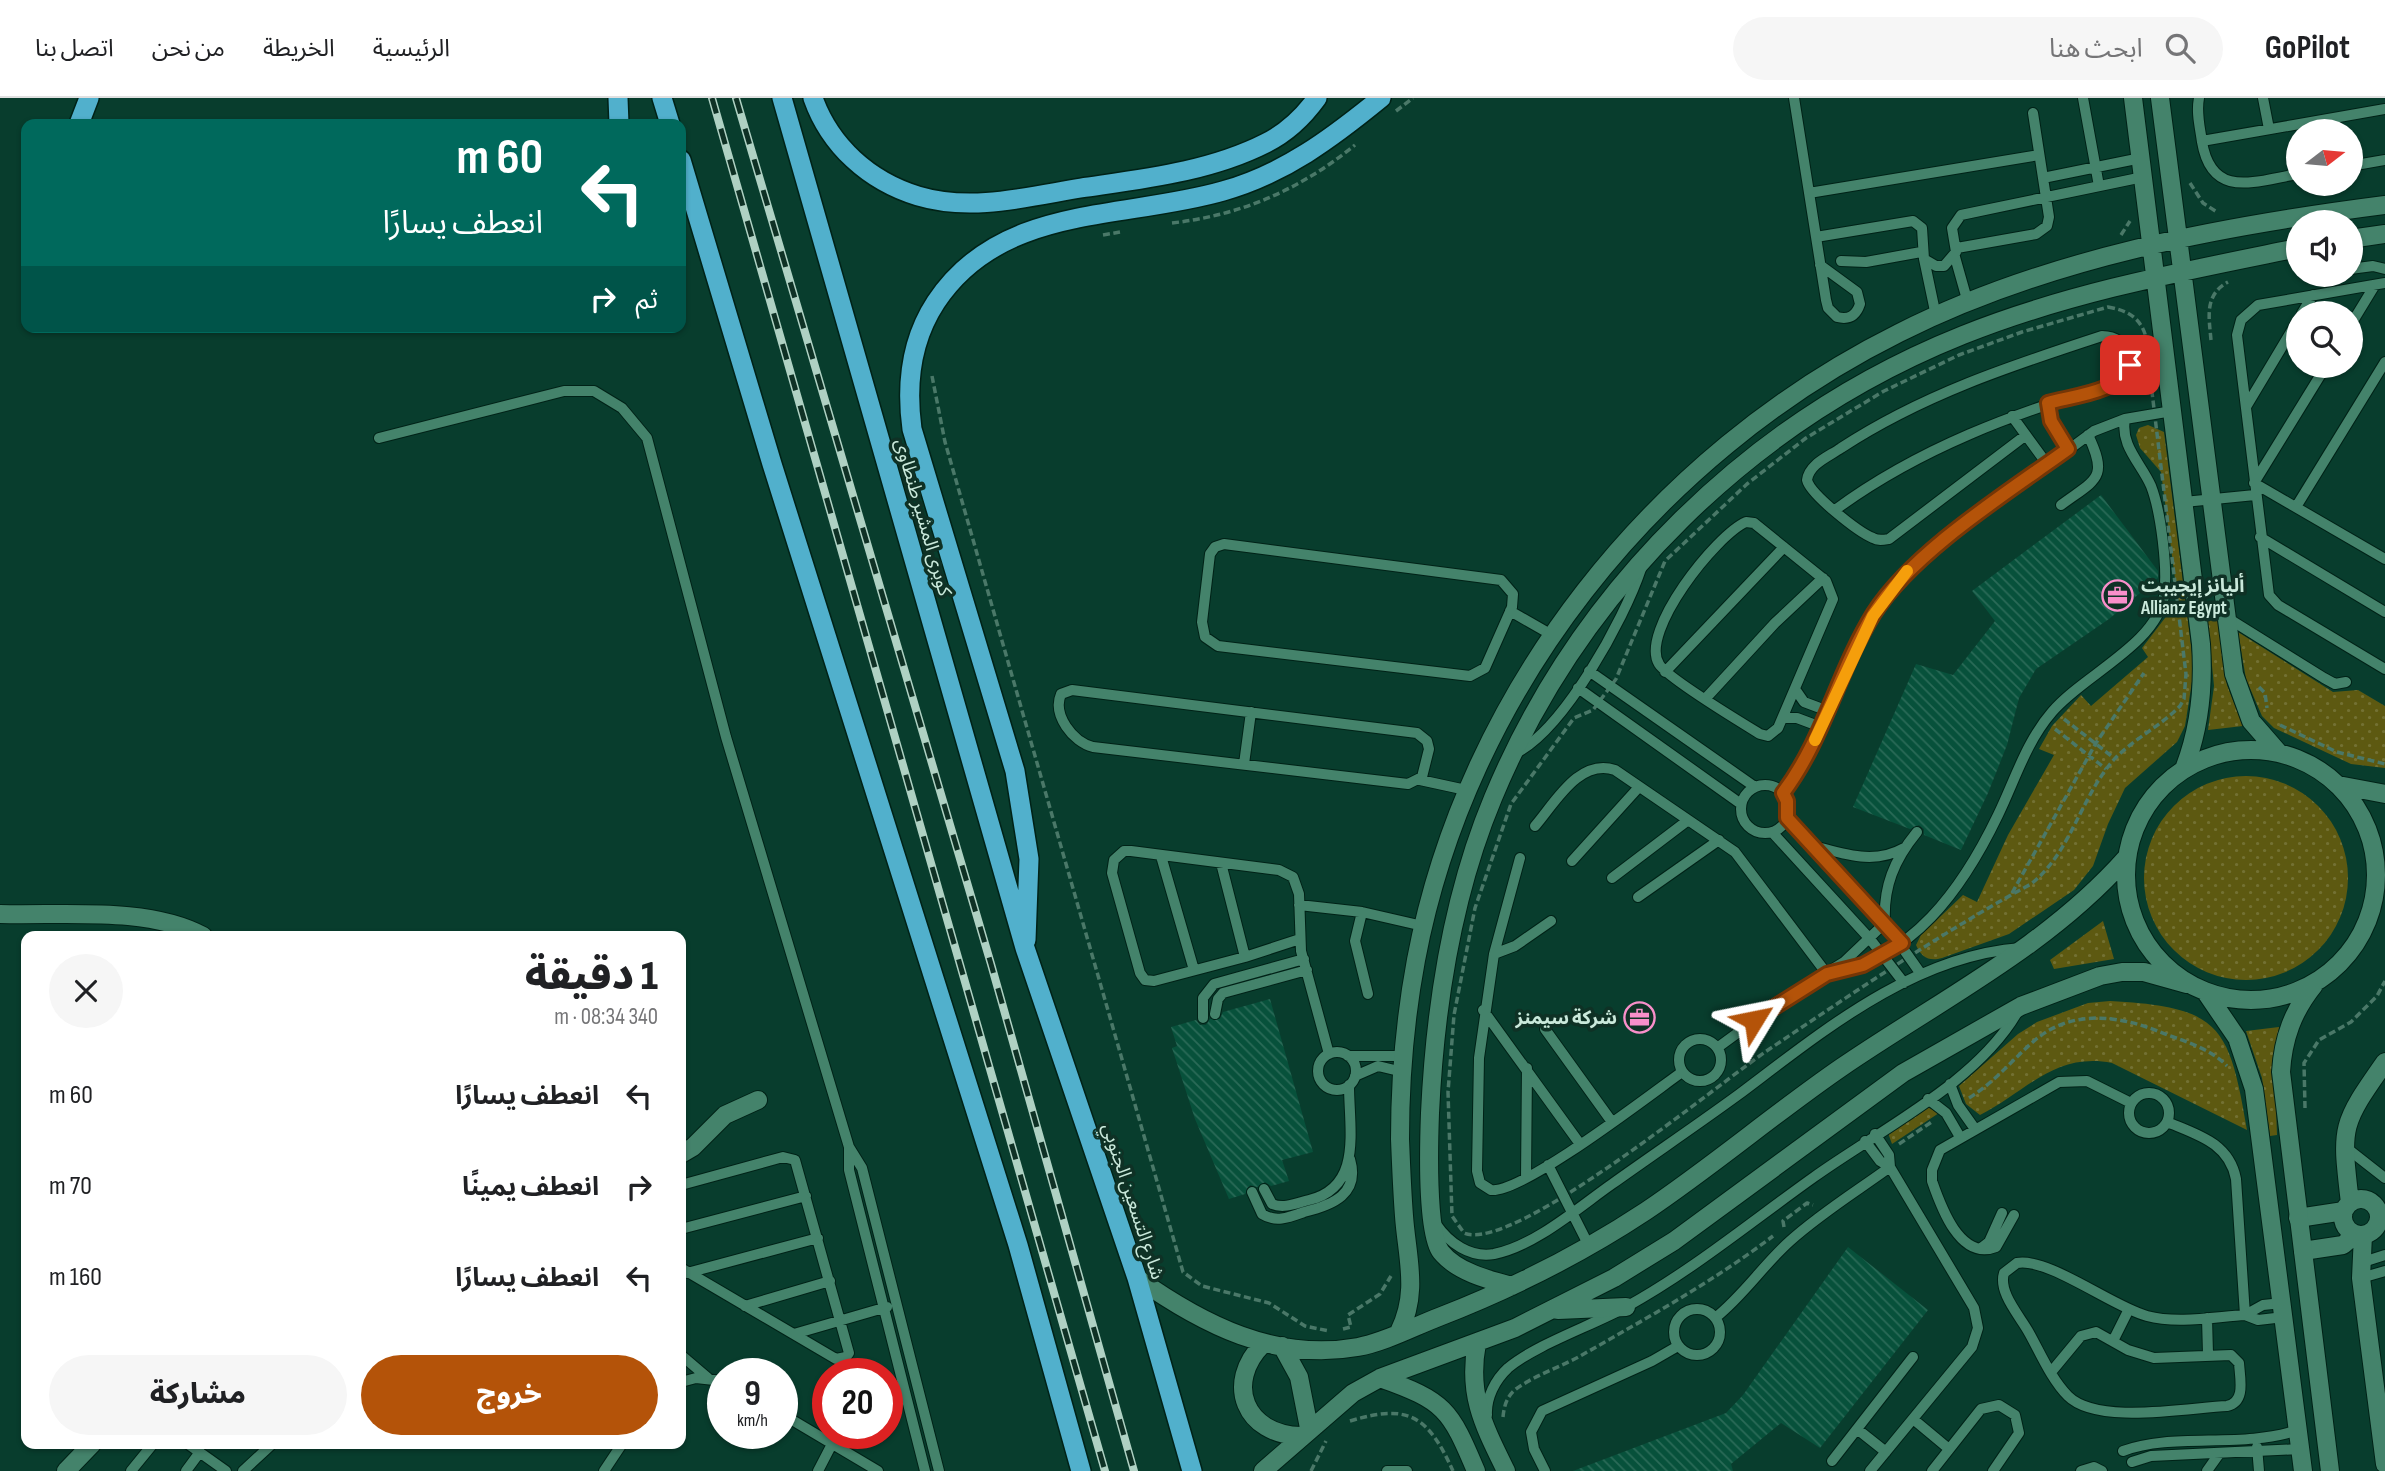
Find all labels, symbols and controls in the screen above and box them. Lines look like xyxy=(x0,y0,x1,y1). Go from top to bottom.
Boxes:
search box xyxy=(1733,17,2223,80)
text: GoPilot xyxy=(2265,28,2350,68)
icon: search xyxy=(2161,29,2199,67)
text: اتصل بنا xyxy=(35,34,114,63)
text: من نحن xyxy=(152,34,225,63)
text: الخريطة xyxy=(263,34,335,63)
text: الرئيسية xyxy=(373,34,450,63)
text: ابحث هنا xyxy=(2049,34,2143,65)
north arrow xyxy=(2286,119,2362,196)
map controls xyxy=(2286,119,2363,378)
text: 60 m xyxy=(456,129,543,188)
icon: left xyxy=(567,147,658,238)
text: انعطف يسارًا xyxy=(383,204,543,243)
button: sound xyxy=(2286,210,2363,287)
icon: right xyxy=(584,280,622,318)
text: ثم xyxy=(636,285,658,316)
button: search xyxy=(2286,301,2363,378)
pin xyxy=(2100,335,2160,395)
icon: arrive xyxy=(2111,346,2149,384)
street label: كوبرى المشير طنطاوى xyxy=(889,436,956,600)
place label: أليانز إيجيبت Allianz Egypt xyxy=(2140,572,2244,620)
office icon: أليانز إيجيبت Allianz Egypt xyxy=(2101,579,2135,613)
text: 1 دقيقة xyxy=(525,951,658,1002)
button: close xyxy=(49,954,123,1028)
position arrow xyxy=(1717,983,1791,1057)
office icon: شركة سيمنز xyxy=(1623,1000,1657,1034)
text: 340 m · 08:34 xyxy=(554,1003,658,1031)
place label: شركة سيمنز xyxy=(1514,1007,1617,1030)
icon: left xyxy=(620,1077,658,1115)
text: 60 m xyxy=(49,1080,93,1111)
text: انعطف يسارًا xyxy=(455,1081,599,1112)
street label: شارع التسعين الجنوبي xyxy=(1094,1121,1169,1283)
icon: right xyxy=(620,1168,658,1206)
text: 70 m xyxy=(49,1171,92,1202)
text: انعطف يمينًا xyxy=(462,1172,599,1203)
icon: left xyxy=(620,1259,658,1297)
text: 160 m xyxy=(49,1262,102,1293)
text: انعطف يسارًا xyxy=(455,1263,599,1294)
button: مشاركة xyxy=(49,1355,347,1435)
button: خروج xyxy=(361,1355,658,1435)
speed limit sign: 20 xyxy=(812,1358,903,1449)
text: 9 xyxy=(744,1373,761,1416)
text: km/h xyxy=(737,1410,768,1431)

